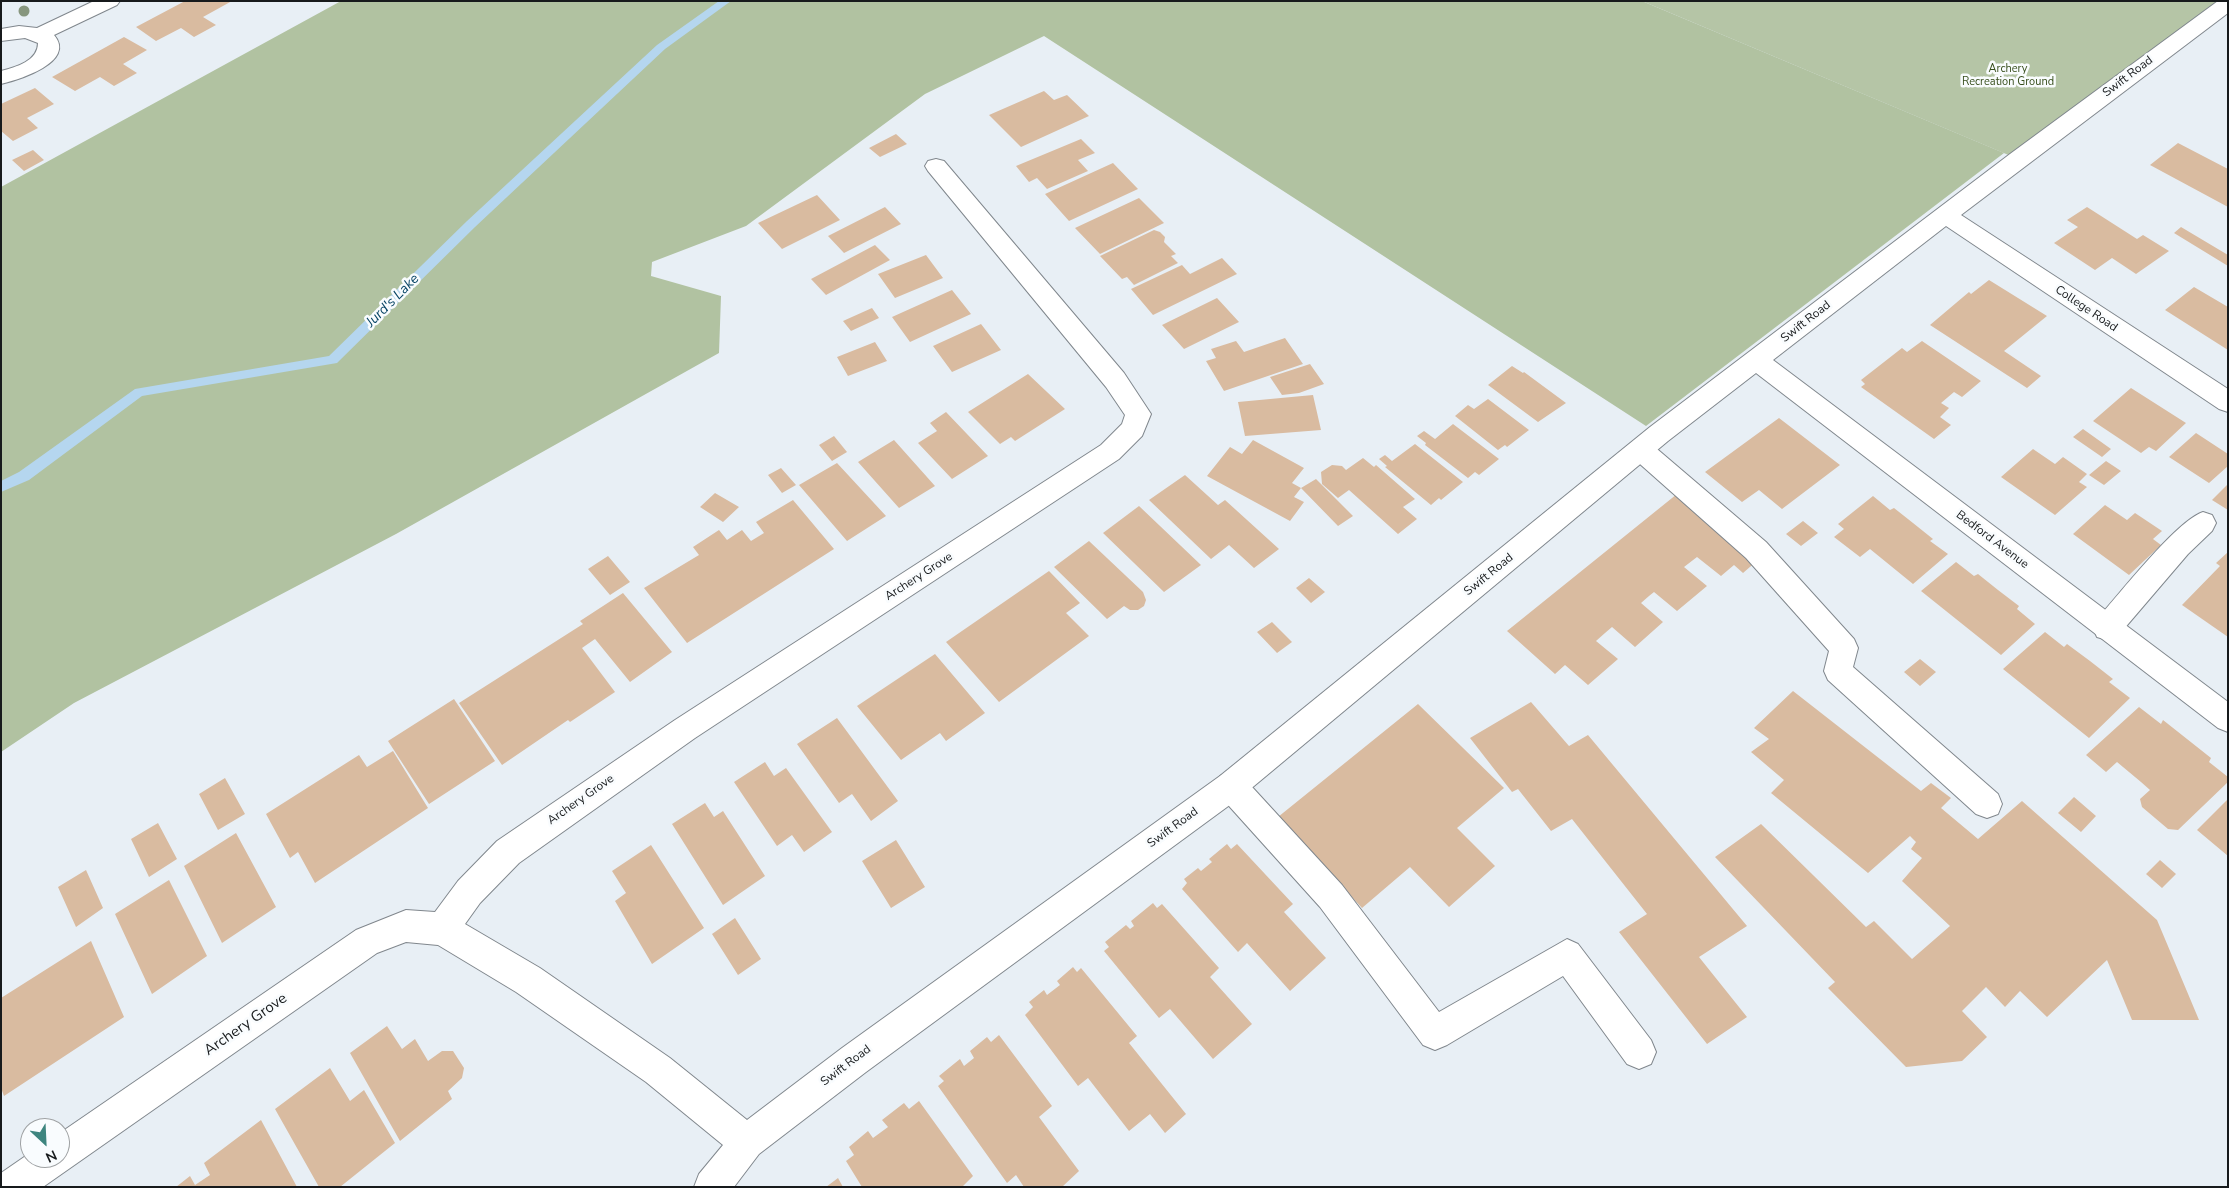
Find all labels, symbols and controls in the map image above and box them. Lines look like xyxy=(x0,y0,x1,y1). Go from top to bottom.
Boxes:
street label: Swift Road xyxy=(2100,53,2156,101)
park label: Archery Recreation Ground xyxy=(1962,62,2054,88)
water label: Jurd's Lake xyxy=(363,271,423,331)
street label: College Road xyxy=(2052,283,2120,335)
street label: Swift Road xyxy=(1778,298,1834,346)
street label: Bedford Avenue xyxy=(1953,508,2031,572)
street label: Archery Grove xyxy=(883,550,955,604)
street label: Swift Road xyxy=(1462,551,1516,599)
street label: Archery Grove xyxy=(545,772,617,828)
street label: Swift Road xyxy=(1145,805,1201,851)
street label: Archery Grove xyxy=(201,990,291,1060)
street label: Swift Road xyxy=(818,1042,874,1090)
north arrow xyxy=(20,1118,70,1168)
text: N xyxy=(42,1145,60,1167)

